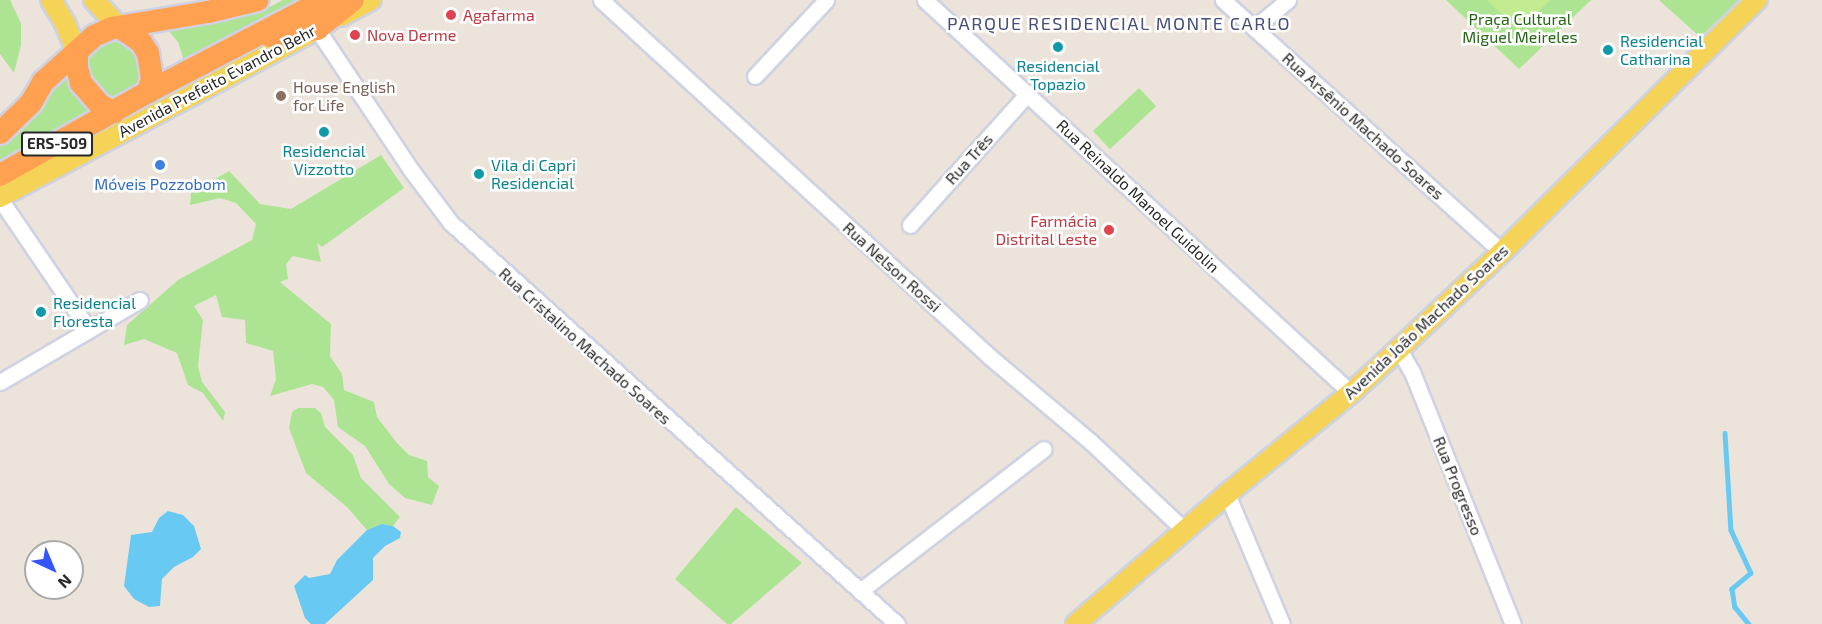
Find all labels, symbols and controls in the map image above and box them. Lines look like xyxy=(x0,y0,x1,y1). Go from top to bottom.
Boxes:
place label: Agafarma xyxy=(463,5,535,25)
marker: Agafarma xyxy=(444,8,458,22)
park label: Praça Cultural Miguel Meireles xyxy=(1462,9,1578,47)
district label: PARQUE RESIDENCIAL MONTE CARLO xyxy=(947,12,1291,34)
street label: Avenida Prefeito Evandro Behr xyxy=(115,21,319,141)
place label: Nova Derme xyxy=(367,25,456,45)
marker: Nova Derme xyxy=(348,28,362,42)
place label: Residencial Catharina xyxy=(1620,31,1703,69)
marker: Residencial Topazio xyxy=(1051,40,1065,54)
marker: Residencial Catharina xyxy=(1601,43,1615,57)
street label: Rua Arsênio Machado Soares xyxy=(1278,48,1448,204)
place label: Residencial Topazio xyxy=(1017,56,1099,94)
place label: House English for Life xyxy=(293,77,396,115)
marker: House English for Life xyxy=(274,89,288,103)
street label: Rua Reinaldo Manoel Guidolin xyxy=(1053,115,1223,277)
marker: Residencial Vizzotto xyxy=(317,125,331,139)
street label: Rua Três xyxy=(941,130,997,188)
road number: ERS-509 xyxy=(21,132,93,156)
place label: Residencial Vizzotto xyxy=(283,141,365,179)
place label: Vila di Capri Residencial xyxy=(491,155,576,193)
marker: Móveis Pozzobom xyxy=(153,158,167,172)
marker: Vila di Capri Residencial xyxy=(472,167,486,181)
place label: Móveis Pozzobom xyxy=(94,174,226,194)
place label: Farmácia Distrital Leste xyxy=(995,211,1097,249)
street label: Rua Nelson Rossi xyxy=(839,218,945,316)
marker: Farmácia Distrital Leste xyxy=(1102,223,1116,237)
street label: Avenida João Machado Soares xyxy=(1340,241,1512,403)
street label: Rua Cristalino Machado Soares xyxy=(495,264,675,428)
place label: Residencial Floresta xyxy=(53,293,136,331)
marker: Residencial Floresta xyxy=(34,305,48,319)
street label: Rua Progresso xyxy=(1429,434,1487,538)
north arrow xyxy=(24,540,84,600)
text: N xyxy=(55,571,76,593)

